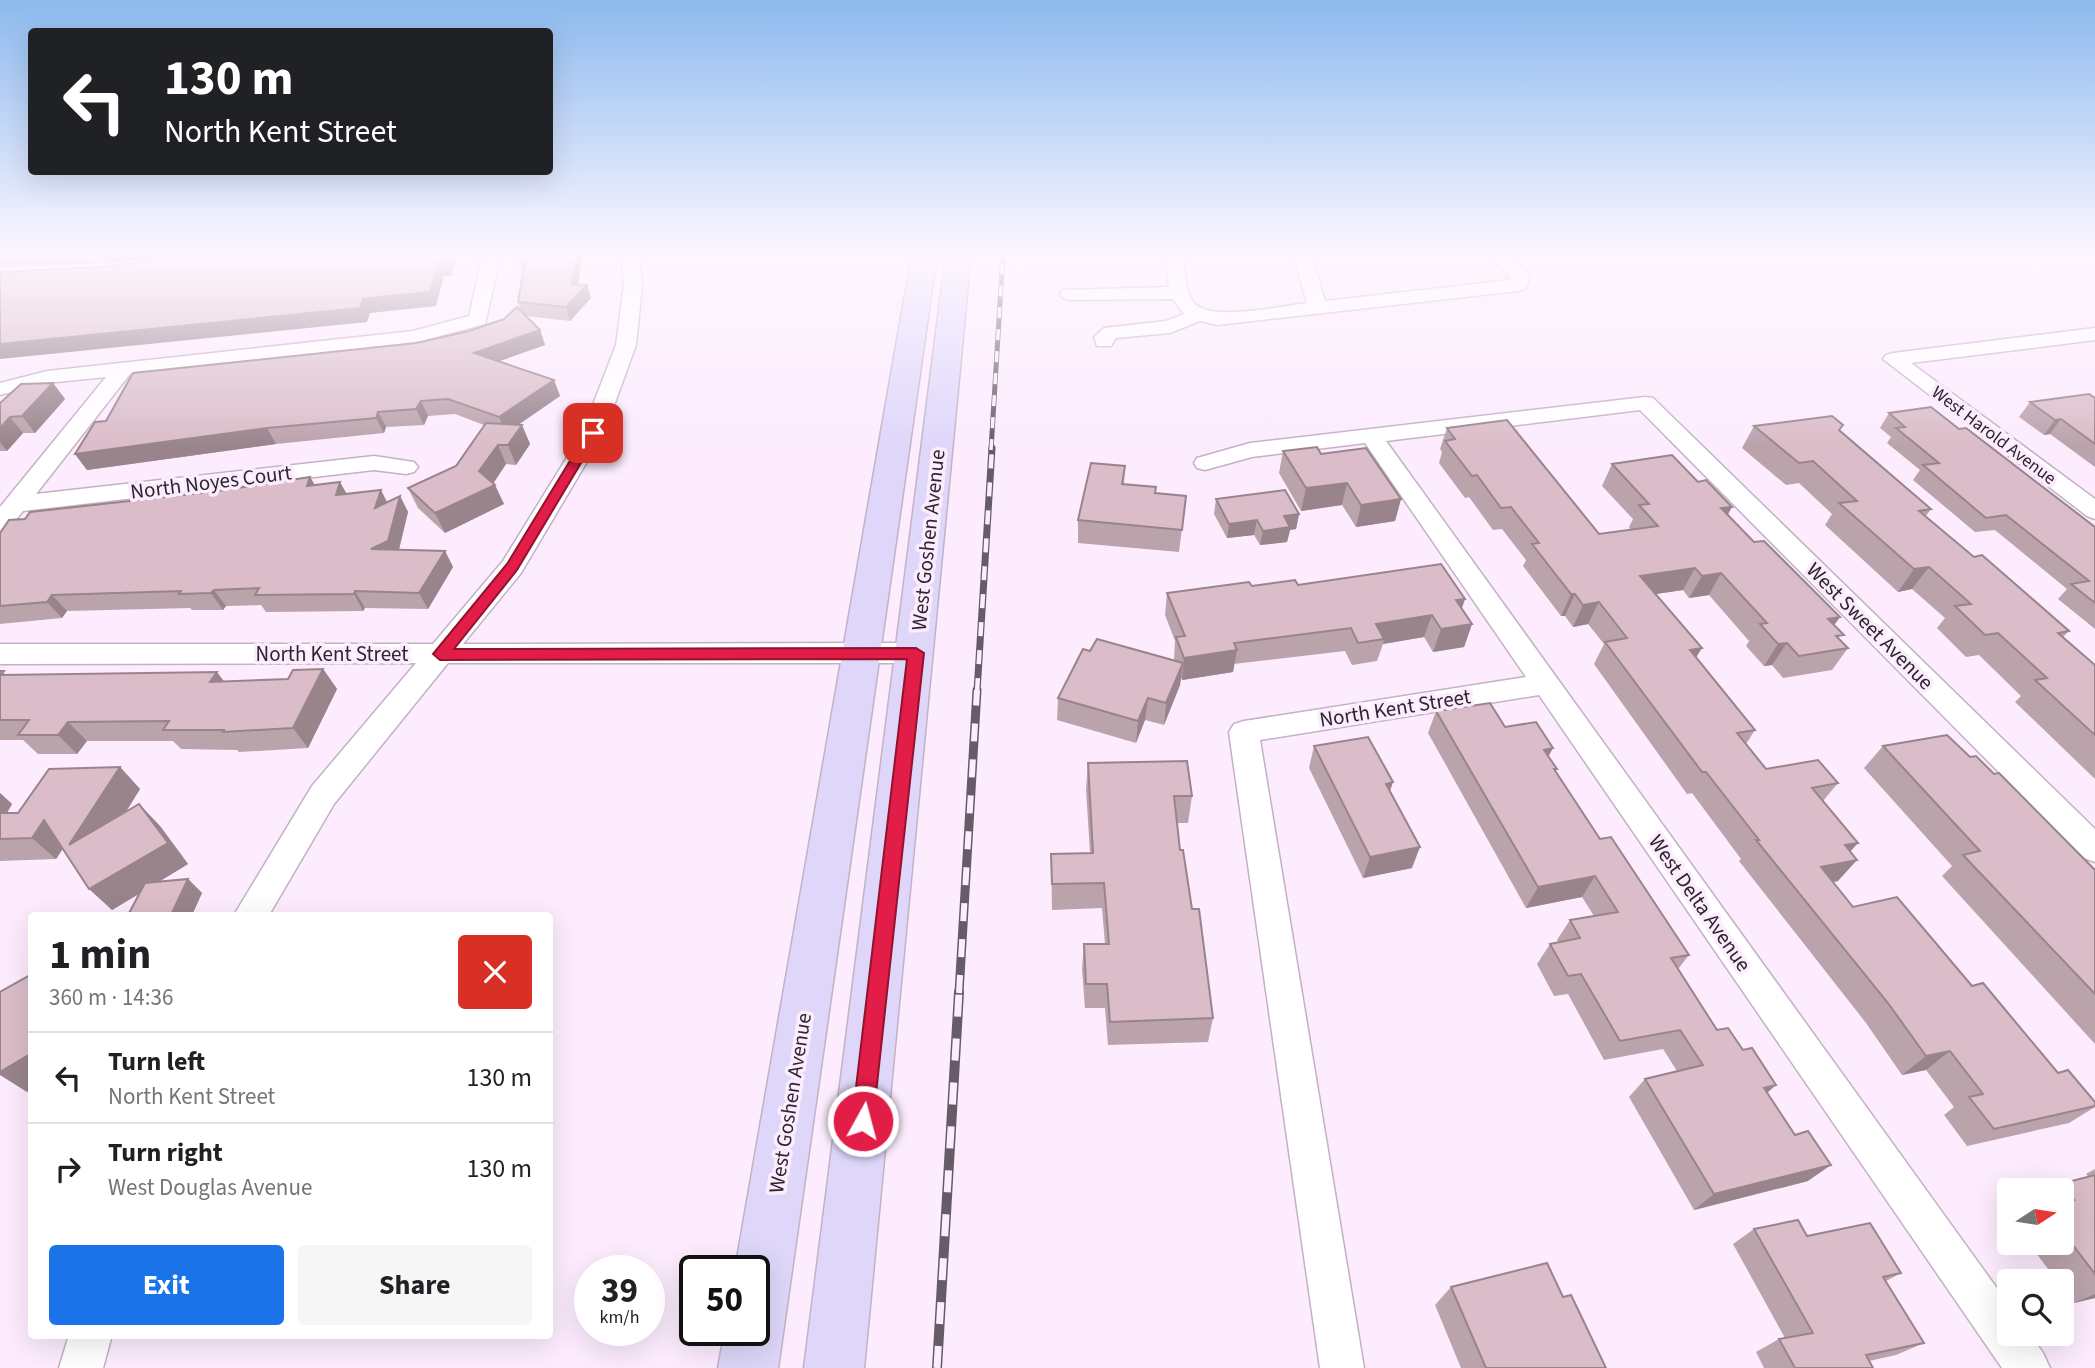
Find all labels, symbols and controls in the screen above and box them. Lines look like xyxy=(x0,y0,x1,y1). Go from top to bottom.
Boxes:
text: 130 m xyxy=(164,44,293,114)
icon: left xyxy=(49,56,140,147)
text: North Kent Street xyxy=(164,109,397,155)
street label: West Harold Avenue xyxy=(1926,380,2061,491)
pin xyxy=(563,403,623,463)
icon: arrive xyxy=(574,414,612,452)
street label: West Goshen Avenue xyxy=(904,448,952,632)
street label: North Noyes Court xyxy=(129,457,293,507)
street label: West Sweet Avenue xyxy=(1799,555,1941,697)
street label: North Kent Street xyxy=(256,639,408,669)
street label: North Kent Street xyxy=(1317,681,1473,735)
street label: West Delta Avenue xyxy=(1641,828,1759,978)
text: 1 min xyxy=(49,925,151,985)
button: close xyxy=(458,935,532,1009)
text: 360 m · 14:36 xyxy=(49,981,173,1014)
street label: West Goshen Avenue xyxy=(761,1011,819,1195)
text: Turn left xyxy=(108,1043,205,1080)
icon: left xyxy=(49,1059,87,1097)
text: 130 m xyxy=(466,1059,532,1096)
text: North Kent Street xyxy=(108,1080,275,1113)
position arrow xyxy=(826,1084,900,1158)
text: Turn right xyxy=(108,1134,223,1171)
icon: right xyxy=(49,1150,87,1188)
text: 130 m xyxy=(466,1150,532,1187)
text: West Douglas Avenue xyxy=(108,1171,312,1204)
north arrow xyxy=(1997,1178,2074,1255)
map controls xyxy=(1997,1178,2074,1346)
button: Exit xyxy=(49,1245,284,1325)
button: Share xyxy=(298,1245,532,1325)
speed limit sign: 50 xyxy=(679,1255,770,1346)
text: 39 xyxy=(601,1266,638,1316)
button: search xyxy=(1997,1269,2074,1346)
text: km/h xyxy=(600,1305,639,1330)

